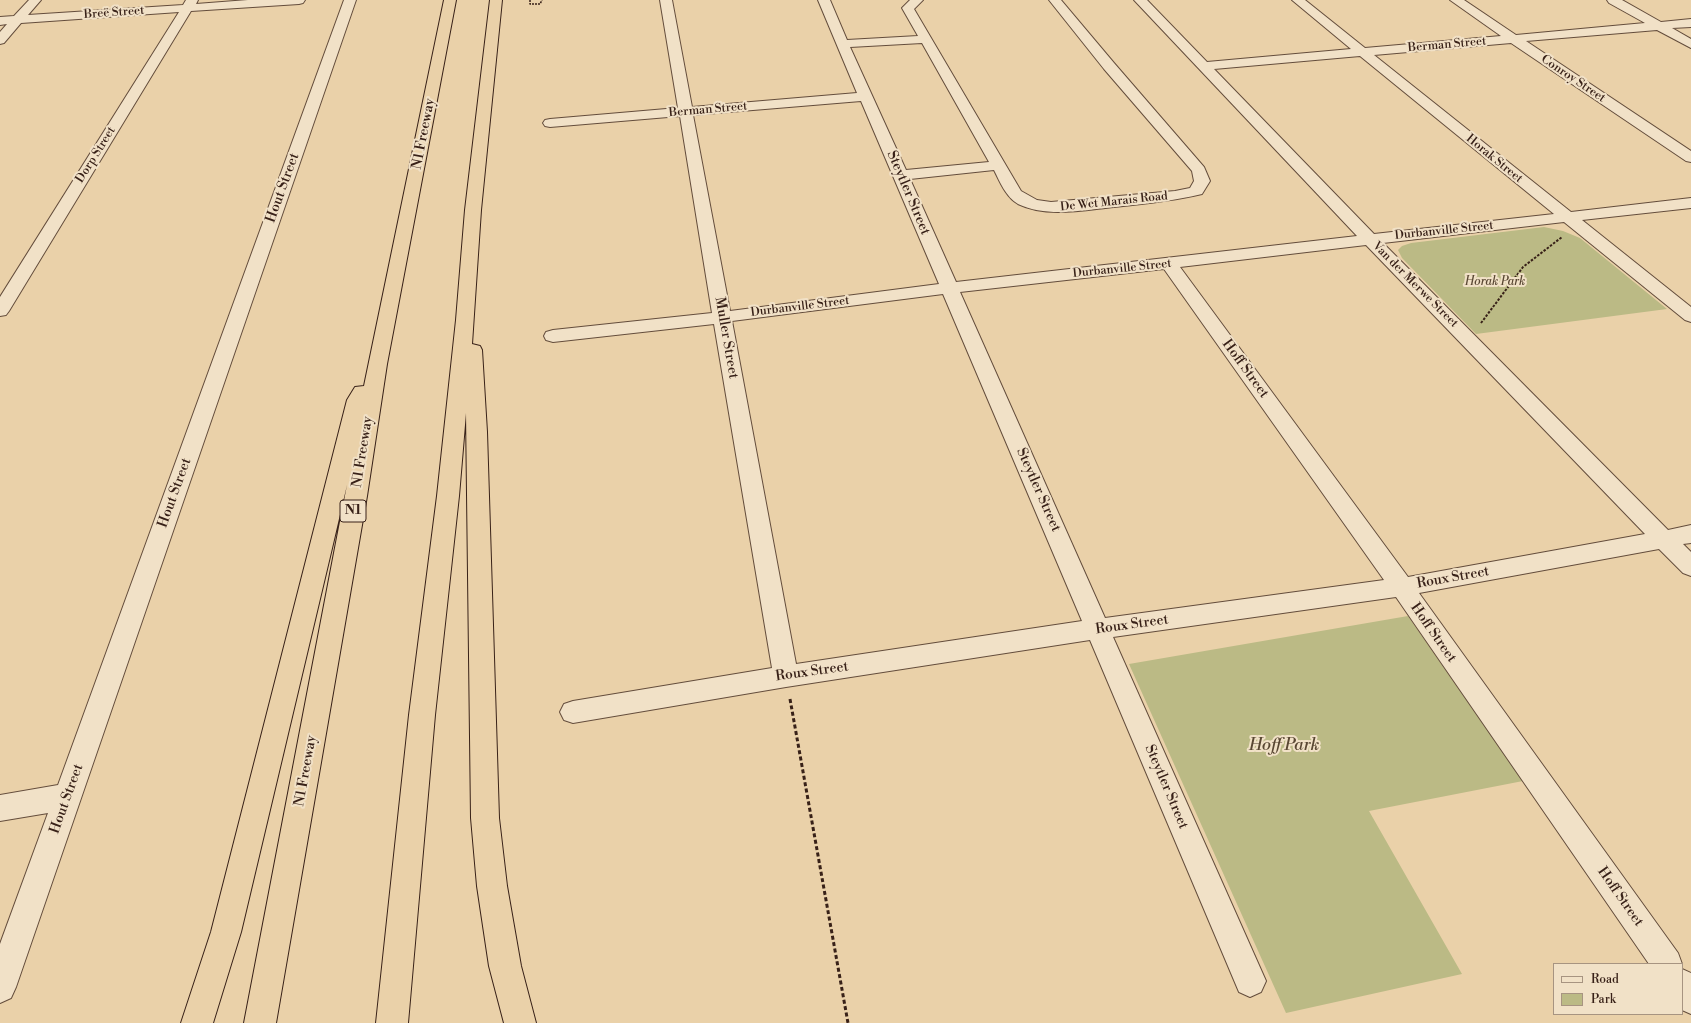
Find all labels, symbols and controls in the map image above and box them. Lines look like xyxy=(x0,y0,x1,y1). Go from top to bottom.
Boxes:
street label: Breë Street xyxy=(83,4,145,22)
street label: Berman Street xyxy=(1407,34,1487,56)
street label: Conroy Street xyxy=(1538,52,1608,106)
street label: N1 Freeway xyxy=(409,97,439,171)
street label: Berman Street xyxy=(668,99,748,121)
street label: Dorp Street xyxy=(73,124,119,186)
street label: Horak Street xyxy=(1463,132,1525,186)
street label: Steytler Street xyxy=(883,148,933,238)
street label: Hout Street xyxy=(263,151,303,225)
street label: De Wet Marais Road xyxy=(1059,189,1169,215)
street label: Durbanville Street xyxy=(1394,219,1494,243)
street label: Van der Merwe Street xyxy=(1369,239,1461,331)
street label: Durbanville Street xyxy=(1072,257,1172,281)
park label: Horak Park xyxy=(1465,275,1525,289)
street label: Durbanville Street xyxy=(750,294,850,320)
street label: Muller Street xyxy=(711,296,741,380)
street label: Hoff Street xyxy=(1218,336,1272,402)
street label: N1 Freeway xyxy=(349,415,377,489)
street label: Steytler Street xyxy=(1012,445,1064,535)
street label: Hout Street xyxy=(155,456,195,530)
road number: N1 xyxy=(340,500,366,522)
street label: Roux Street xyxy=(1415,563,1491,593)
street label: Hoff Street xyxy=(1406,600,1460,666)
street label: Roux Street xyxy=(1094,612,1170,638)
street label: Roux Street xyxy=(774,659,850,685)
street label: N1 Freeway xyxy=(291,734,321,808)
park label: Hoff Park xyxy=(1249,736,1319,756)
street label: Steytler Street xyxy=(1141,742,1191,832)
street label: Hout Street xyxy=(47,762,87,836)
street label: Hoff Street xyxy=(1593,864,1647,930)
legend xyxy=(1553,963,1683,1015)
text: Road xyxy=(1591,972,1619,987)
text: Park xyxy=(1591,992,1616,1007)

